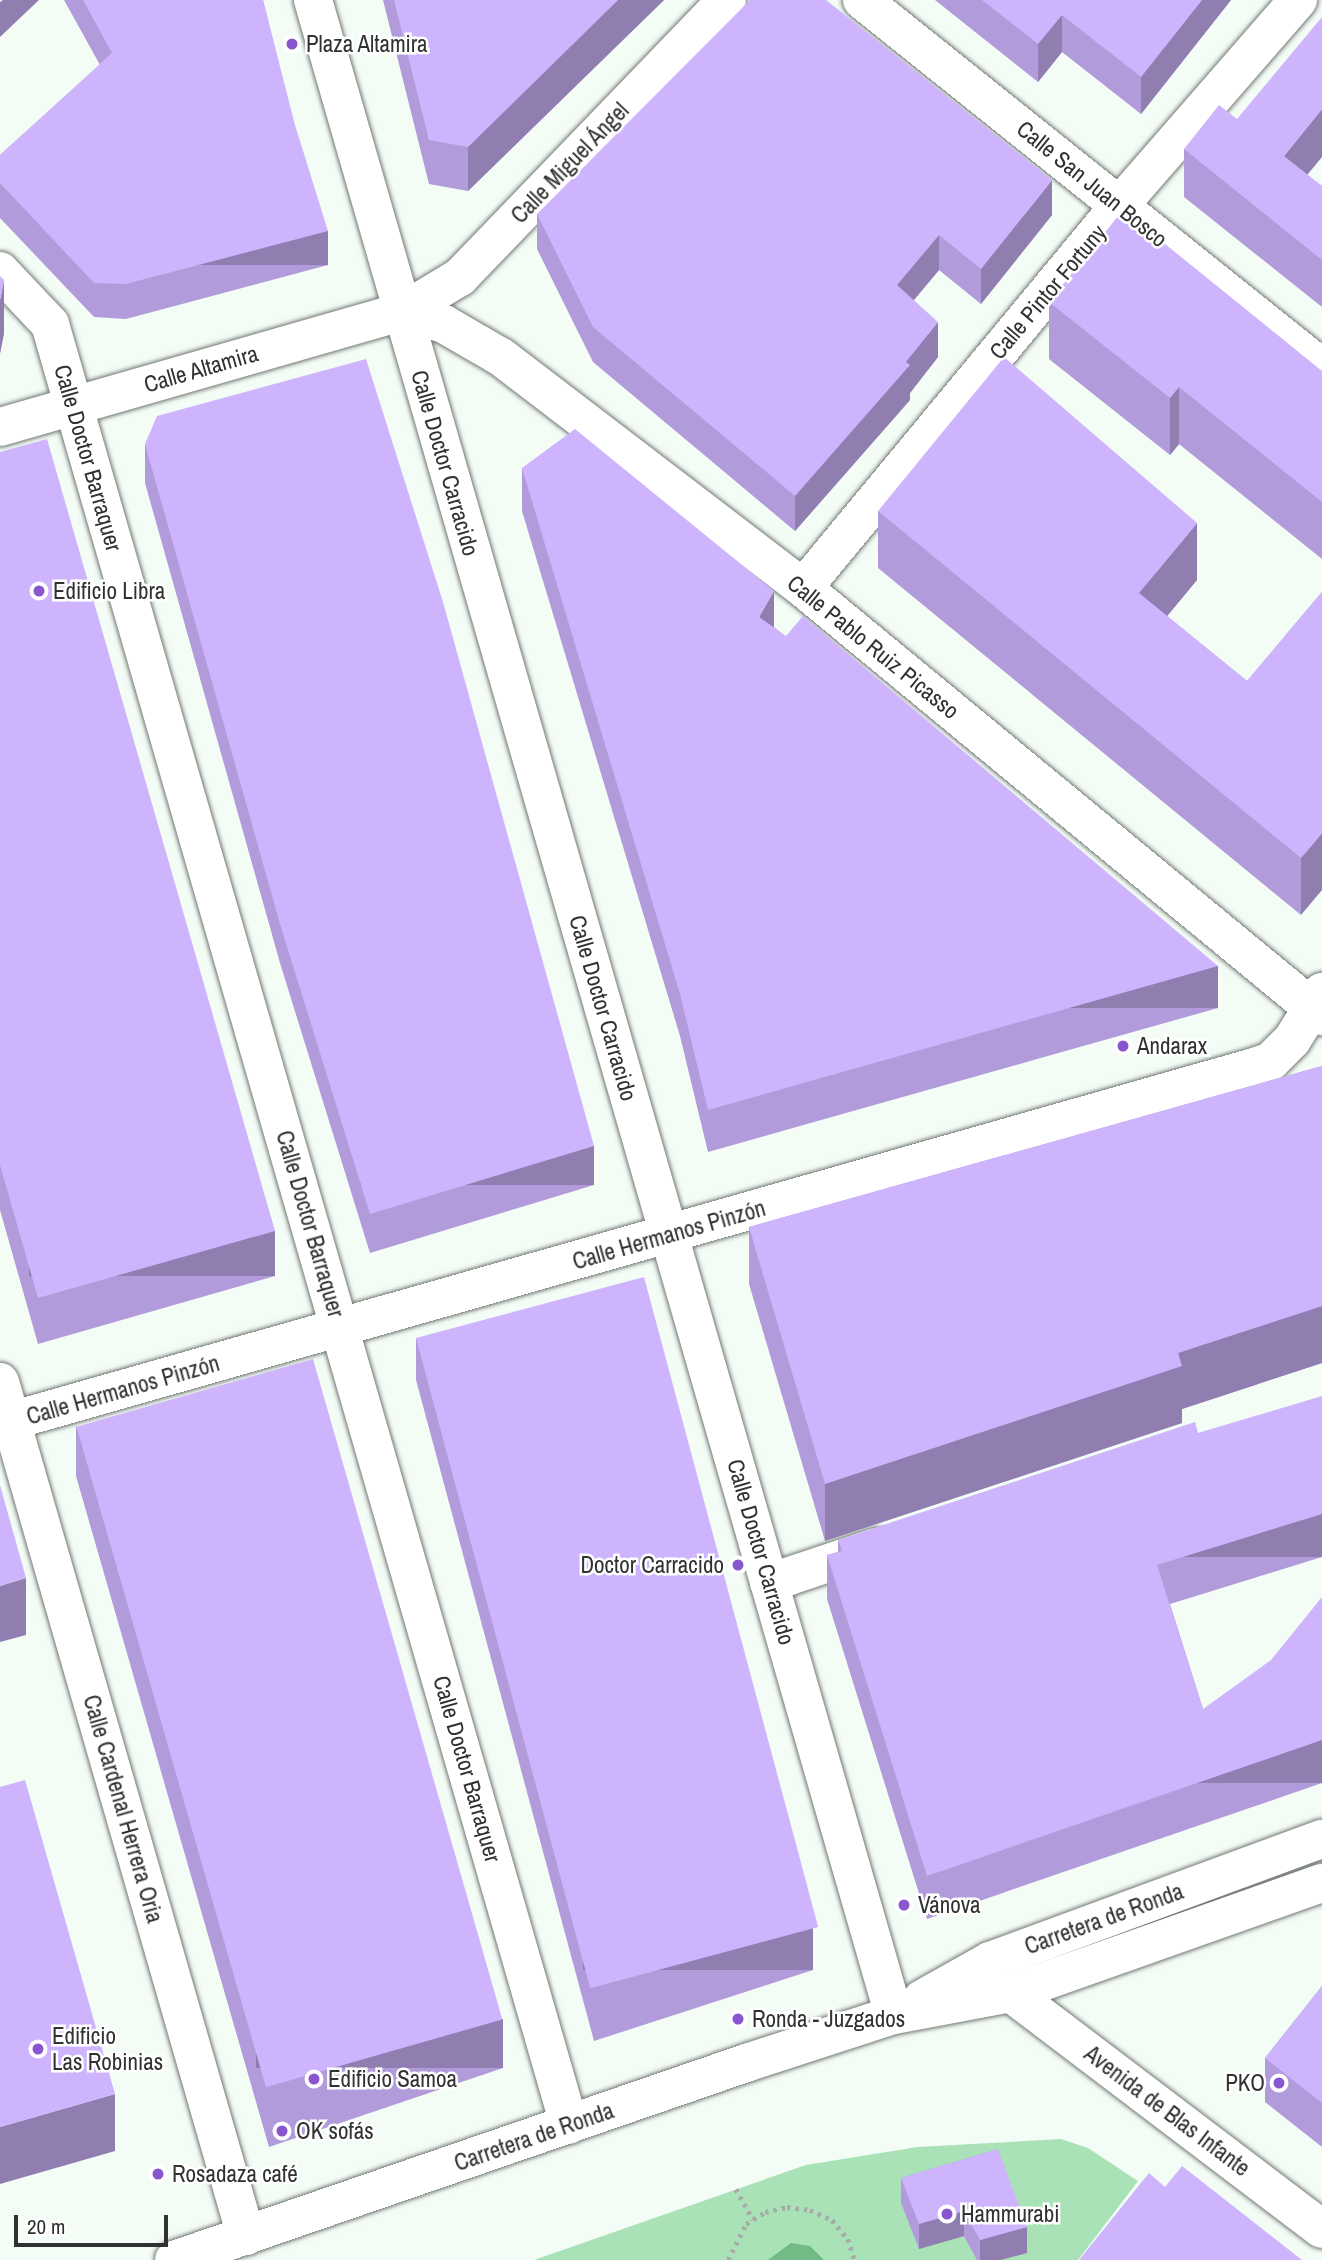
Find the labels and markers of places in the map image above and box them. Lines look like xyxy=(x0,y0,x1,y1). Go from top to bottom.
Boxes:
place label: Plaza Altamira xyxy=(306,30,429,58)
marker: Plaza Altamira xyxy=(284,36,300,52)
place label: Edificio Libra xyxy=(53,577,165,605)
marker: Edificio Libra xyxy=(31,583,47,599)
place label: Andarax xyxy=(1137,1032,1207,1060)
marker: Andarax xyxy=(1115,1038,1131,1054)
place label: Doctor Carracido xyxy=(580,1551,724,1579)
marker: Doctor Carracido xyxy=(730,1557,746,1573)
place label: Vánova xyxy=(918,1891,981,1919)
marker: Vánova xyxy=(896,1897,912,1913)
place label: Ronda - Juzgados xyxy=(752,2005,905,2033)
marker: Ronda - Juzgados xyxy=(730,2011,746,2027)
place label: Edificio Las Robinias xyxy=(52,2022,163,2076)
marker: Edificio Las Robinias xyxy=(30,2041,46,2057)
place label: Edificio Samoa xyxy=(328,2065,457,2093)
place label: PKO xyxy=(1225,2069,1265,2097)
marker: Edificio Samoa xyxy=(306,2071,322,2087)
marker: PKO xyxy=(1271,2075,1287,2091)
place label: OK sofás xyxy=(296,2117,374,2145)
marker: OK sofás xyxy=(274,2123,290,2139)
place label: Rosadaza café xyxy=(172,2160,298,2188)
marker: Rosadaza café xyxy=(150,2166,166,2182)
place label: Hammurabi xyxy=(961,2200,1060,2228)
marker: Hammurabi xyxy=(939,2206,955,2222)

